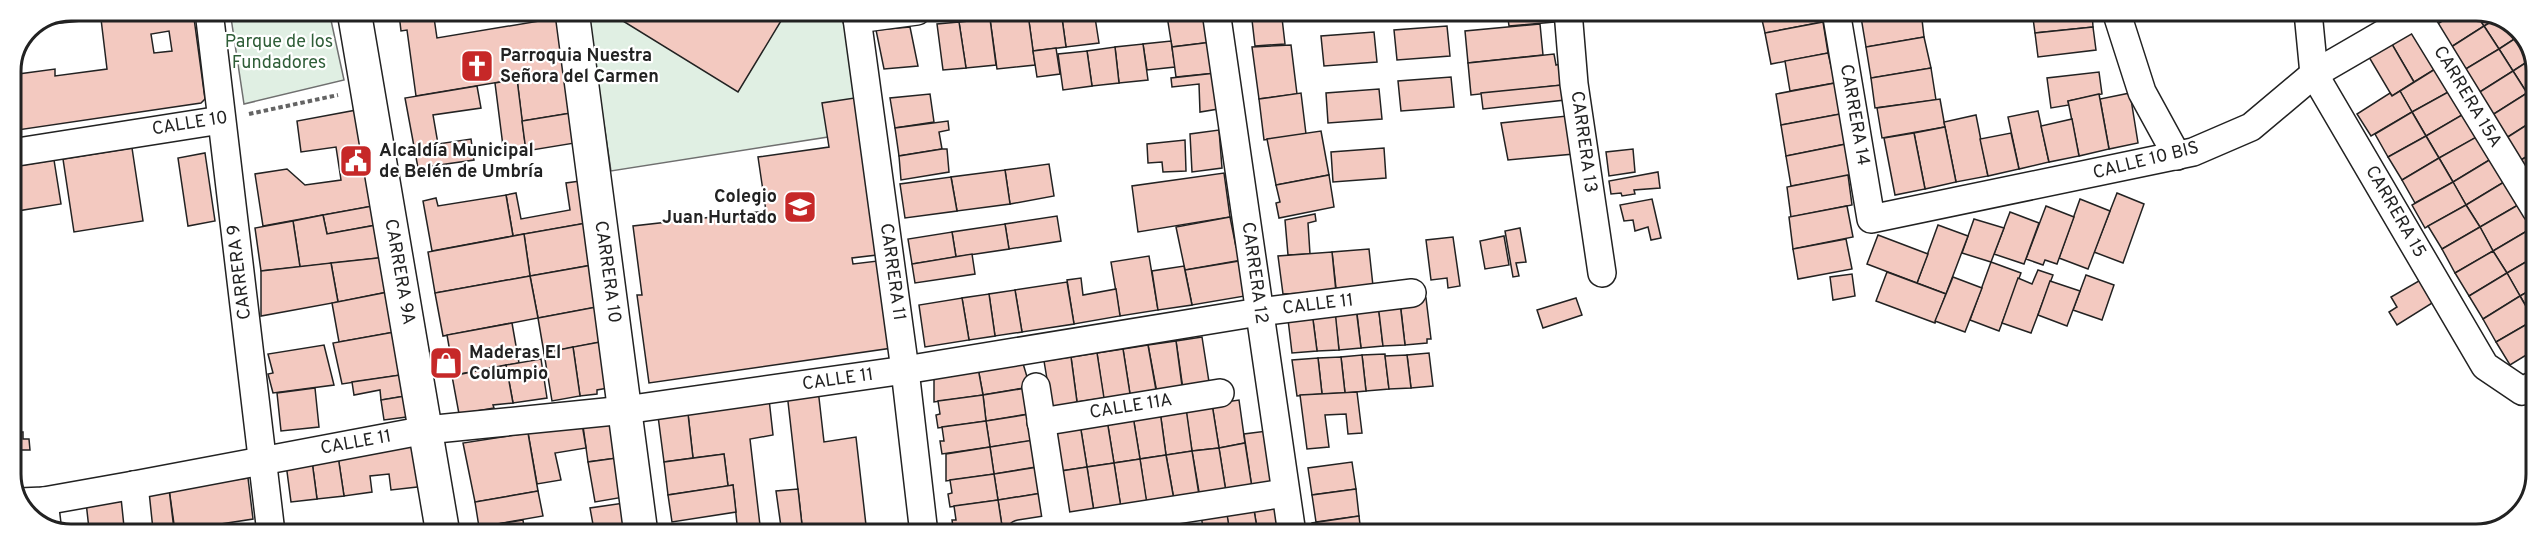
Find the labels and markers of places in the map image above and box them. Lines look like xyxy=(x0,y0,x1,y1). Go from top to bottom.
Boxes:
place label: Parroquia Nuestra Señora del Carmen xyxy=(500,45,659,89)
church icon: Parroquia Nuestra Señora del Carmen xyxy=(459,48,495,84)
place label: Alcaldía Municipal de Belén de Umbría xyxy=(379,140,543,184)
public building icon: Alcaldía Municipal de Belén de Umbría xyxy=(338,143,374,179)
place label: Colegio Juan Hurtado xyxy=(662,186,777,230)
school or university icon: Colegio Juan Hurtado xyxy=(782,189,818,225)
place label: Maderas El Columpio xyxy=(469,342,561,386)
shop icon: Maderas El Columpio xyxy=(428,345,464,381)

